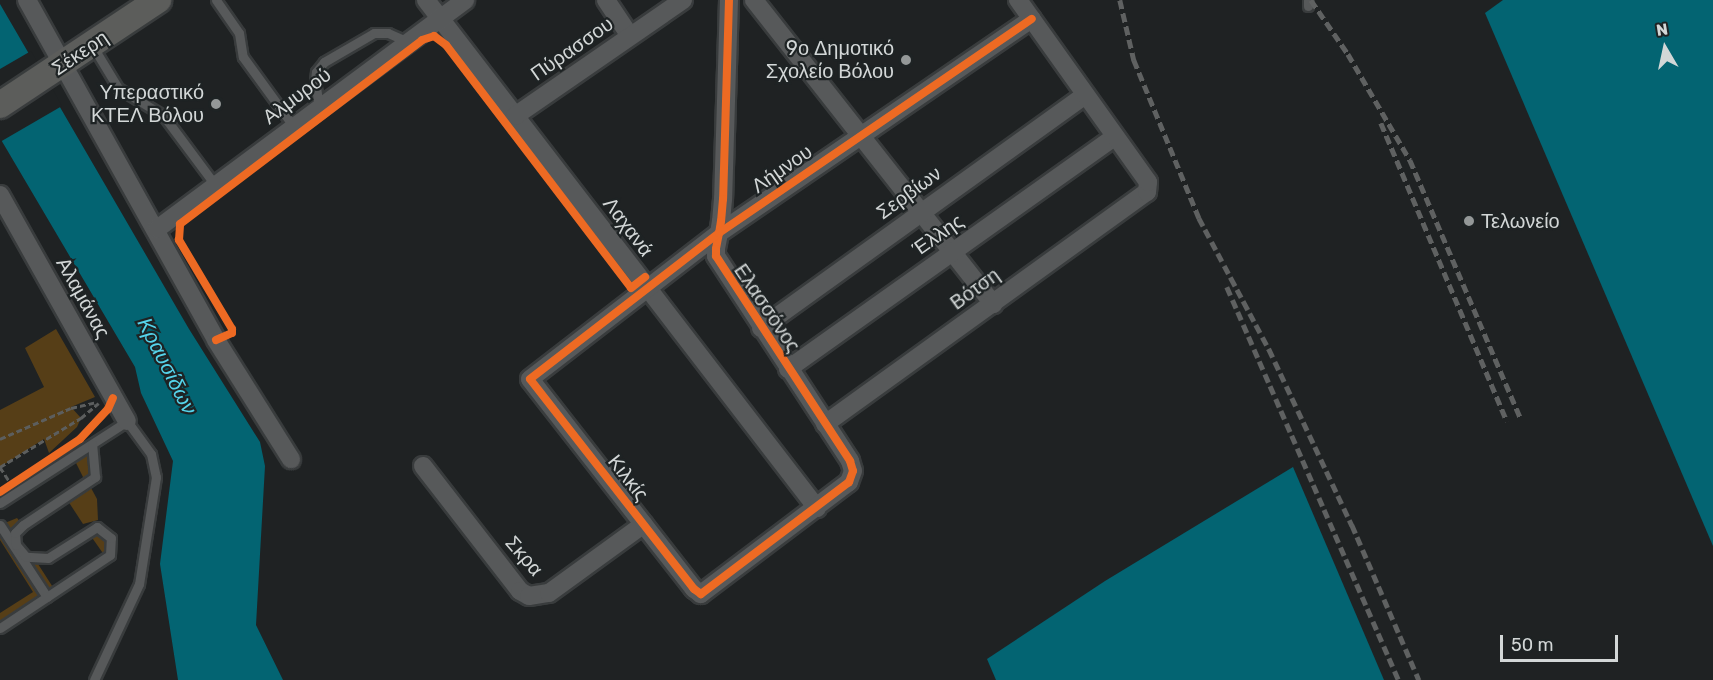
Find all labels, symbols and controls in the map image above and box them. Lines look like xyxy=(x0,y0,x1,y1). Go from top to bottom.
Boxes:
street label: Πύρασσου xyxy=(526,12,618,86)
north arrow xyxy=(1635,18,1695,78)
text: N xyxy=(1655,19,1669,40)
street label: Σέκερη xyxy=(47,26,113,80)
place label: 9ο Δημοτικό Σχολείο Βόλου xyxy=(766,36,894,83)
marker: 9ο Δημοτικό Σχολείο Βόλου xyxy=(899,53,913,67)
street label: Αλμυρού xyxy=(258,63,336,129)
place label: Υπεραστικό ΚΤΕΛ Βόλου xyxy=(91,80,204,127)
marker: Υπεραστικό ΚΤΕΛ Βόλου xyxy=(209,97,223,111)
street label: Λήμνου xyxy=(747,140,817,198)
street label: Σερβίων xyxy=(872,161,946,225)
street label: Λαχανά xyxy=(598,193,658,261)
street label: Έλλης xyxy=(908,209,968,261)
place label: Τελωνείο xyxy=(1481,209,1560,233)
marker: Τελωνείο xyxy=(1462,214,1476,228)
street label: Αλαμάνας xyxy=(51,253,115,343)
street label: Ελασσόνος xyxy=(729,259,805,357)
street label: Βότση xyxy=(946,263,1004,315)
water label: Κραυσίδων xyxy=(132,313,202,419)
street label: Κιλκίς xyxy=(603,450,653,506)
street label: Σκρα xyxy=(500,531,548,581)
scale bar xyxy=(1503,623,1622,661)
text: 50 m xyxy=(1511,634,1554,656)

